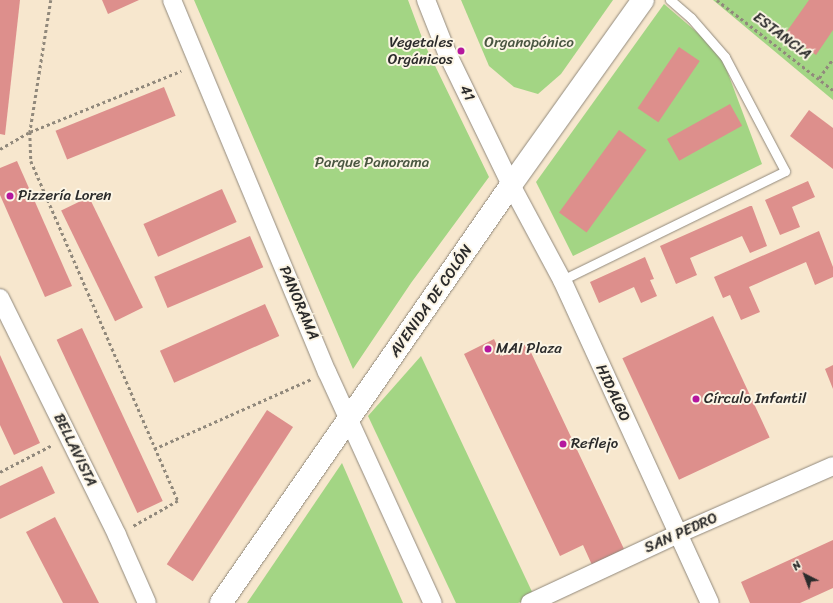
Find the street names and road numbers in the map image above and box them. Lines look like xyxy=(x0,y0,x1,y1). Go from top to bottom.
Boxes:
street label: ESTANCIA xyxy=(749,8,815,64)
street label: 41 xyxy=(455,82,479,104)
street label: AVENIDA DE COLÓN xyxy=(386,242,476,360)
street label: PANORAMA xyxy=(275,263,323,343)
street label: HIDALGO xyxy=(592,361,634,425)
street label: BELLAVISTA xyxy=(50,411,100,489)
street label: SAN PEDRO xyxy=(642,509,720,557)

